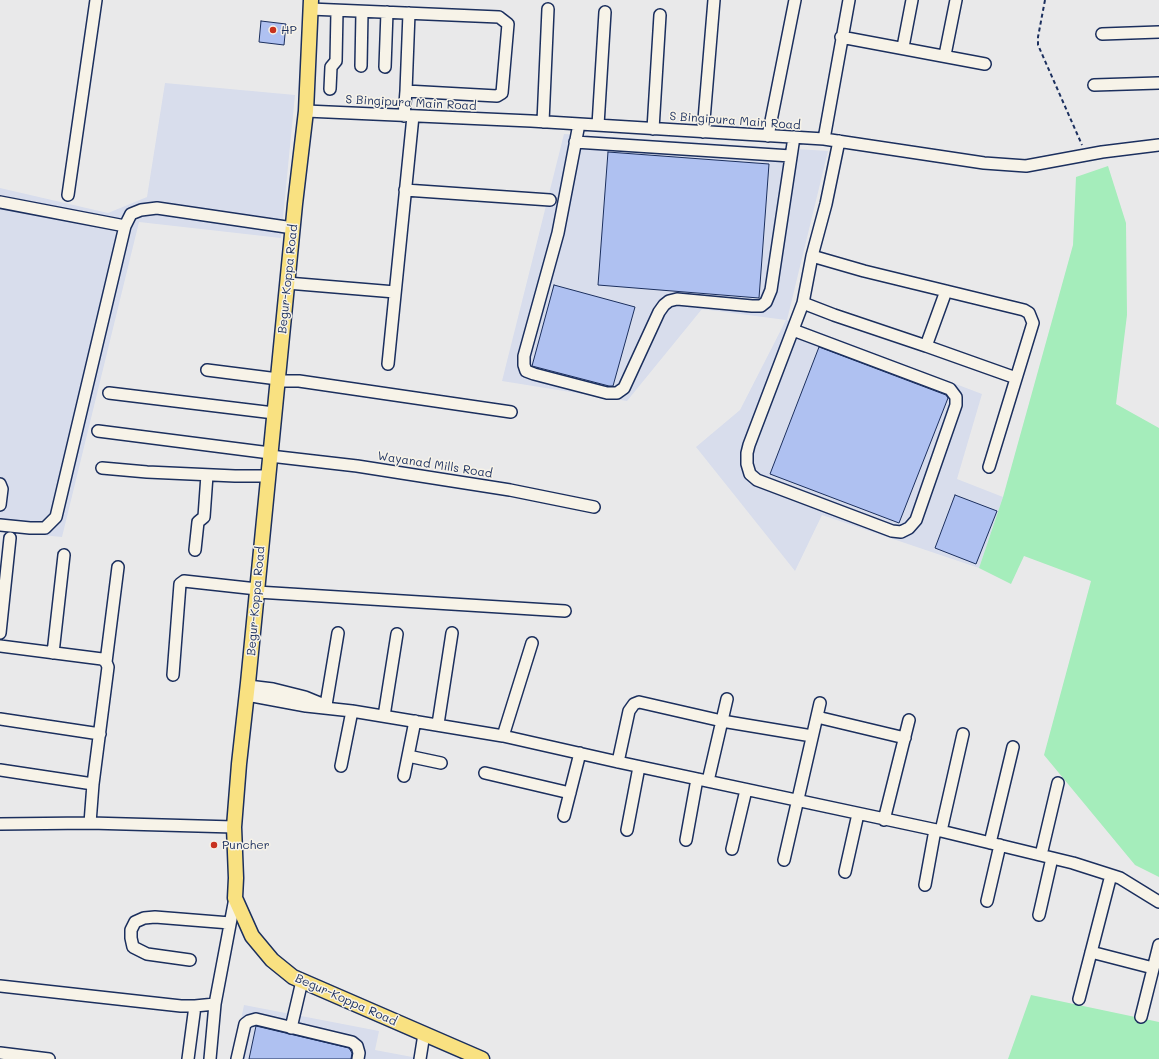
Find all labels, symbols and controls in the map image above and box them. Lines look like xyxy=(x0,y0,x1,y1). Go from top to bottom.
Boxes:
place label: HP xyxy=(281,23,297,37)
marker: HP xyxy=(268,25,278,35)
street label: S Bingipura Main Road xyxy=(345,92,477,114)
street label: S Bingipura Main Road xyxy=(669,109,801,133)
street label: Begur-Koppa Road xyxy=(275,224,301,334)
street label: Wayanad Mills Road xyxy=(377,449,493,481)
street label: Begur-Koppa Road xyxy=(244,546,268,656)
place label: Puncher xyxy=(222,838,270,852)
marker: Puncher xyxy=(209,840,219,850)
street label: Begur-Koppa Road xyxy=(293,971,399,1029)

